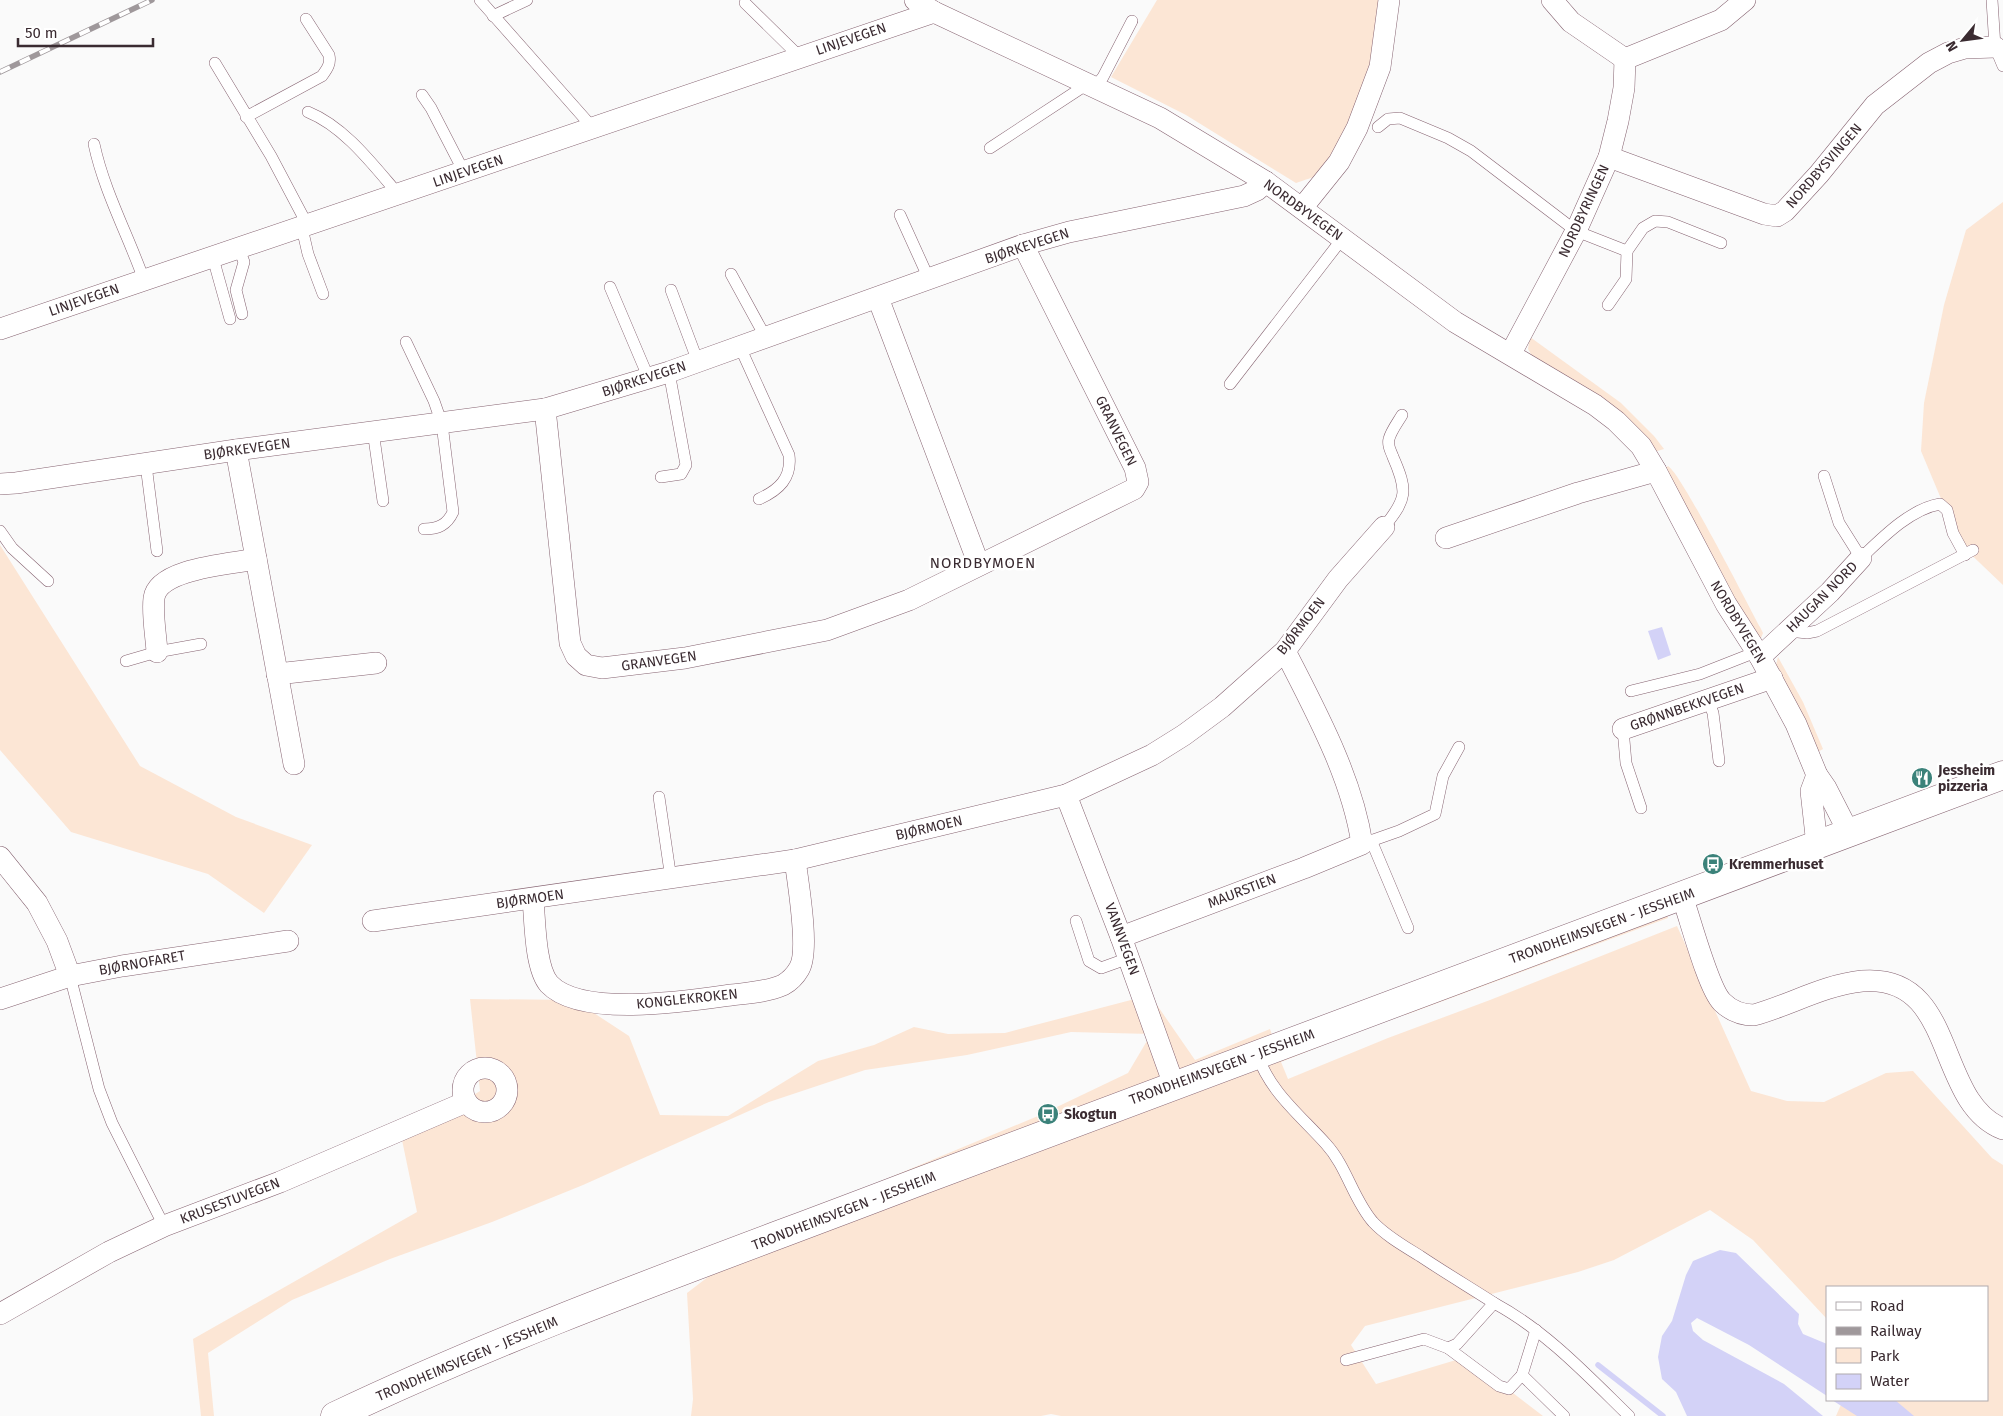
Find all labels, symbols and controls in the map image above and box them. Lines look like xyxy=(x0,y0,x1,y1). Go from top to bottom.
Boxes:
scale bar xyxy=(18,15,152,47)
north arrow xyxy=(1938,15,1988,65)
street label: LINJEVEGEN xyxy=(814,19,888,59)
text: 50 m xyxy=(25,24,58,42)
text: N xyxy=(1942,38,1962,54)
street label: NORDBYSVINGEN xyxy=(1782,120,1866,212)
street label: LINJEVEGEN xyxy=(431,151,505,191)
street label: NORDBYRINGEN xyxy=(1555,162,1613,260)
street label: NORDBYVEGEN xyxy=(1260,176,1346,244)
street label: BJØRKEVEGEN xyxy=(983,224,1071,268)
street label: LINJEVEGEN xyxy=(47,280,121,320)
street label: BJØRKEVEGEN xyxy=(600,357,688,401)
street label: GRANVEGEN xyxy=(1092,393,1140,469)
street label: BJØRKEVEGEN xyxy=(203,434,291,464)
district label: NORDBYMOEN xyxy=(930,554,1036,572)
street label: HAUGAN NORD xyxy=(1783,558,1861,636)
street label: NORDBYVEGEN xyxy=(1707,578,1769,666)
street label: BJØRMOEN xyxy=(1273,594,1329,658)
street label: GRANVEGEN xyxy=(620,647,698,675)
street label: GRØNNBEKKVEGEN xyxy=(1628,680,1746,734)
place label: Jessheim pizzeria xyxy=(1937,762,1995,795)
restaurant icon: Jessheim pizzeria xyxy=(1910,766,1934,790)
street label: BJØRMOEN xyxy=(894,812,964,844)
bus stop icon: Kremmerhuset xyxy=(1701,852,1725,876)
place label: Kremmerhuset xyxy=(1729,856,1824,873)
street label: MAURSTIEN xyxy=(1205,870,1279,912)
street label: TRONDHEIMSVEGEN - JESSHEIM xyxy=(1507,884,1697,967)
street label: BJØRMOEN xyxy=(495,886,565,912)
street label: VANNVEGEN xyxy=(1101,901,1143,977)
street label: BJØRNOFARET xyxy=(98,947,187,979)
street label: KONGLEKROKEN xyxy=(635,985,739,1013)
street label: TRONDHEIMSVEGEN - JESSHEIM xyxy=(1127,1025,1317,1108)
bus stop icon: Skogtun xyxy=(1036,1102,1060,1126)
place label: Skogtun xyxy=(1064,1106,1117,1123)
street label: TRONDHEIMSVEGEN - JESSHEIM xyxy=(750,1168,939,1254)
street label: KRUSESTUVEGEN xyxy=(178,1174,282,1228)
legend xyxy=(1826,1286,1988,1401)
text: Road xyxy=(1870,1297,1905,1315)
street label: TRONDHEIMSVEGEN - JESSHEIM xyxy=(374,1313,561,1405)
text: Railway xyxy=(1870,1322,1922,1340)
text: Park xyxy=(1870,1347,1900,1365)
text: Water xyxy=(1870,1372,1909,1390)

